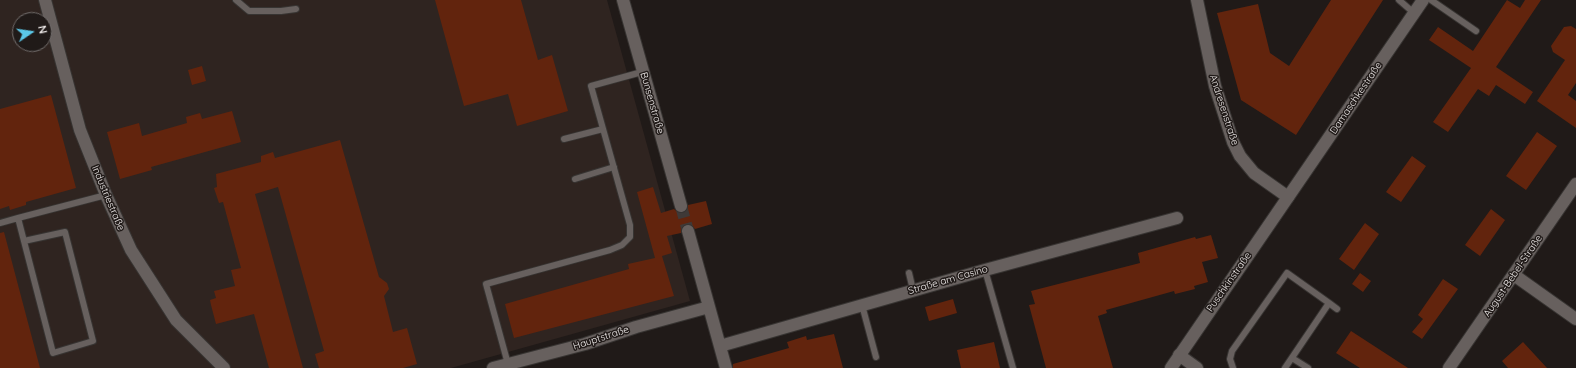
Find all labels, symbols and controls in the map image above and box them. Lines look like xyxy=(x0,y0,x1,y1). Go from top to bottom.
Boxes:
north arrow xyxy=(12,12,52,52)
text: N xyxy=(35,24,50,35)
street label: Damaschkestraße xyxy=(1327,60,1385,136)
street label: Bunsenstraße xyxy=(637,71,667,135)
street label: Andresenstraße xyxy=(1207,73,1241,147)
street label: Industriestraße xyxy=(89,164,127,232)
street label: August-Bebel-Straße xyxy=(1481,233,1545,319)
street label: Puschkinstraße xyxy=(1204,250,1254,314)
street label: Straße am Casino xyxy=(907,263,989,297)
street label: Hauptstraße xyxy=(572,323,630,353)

